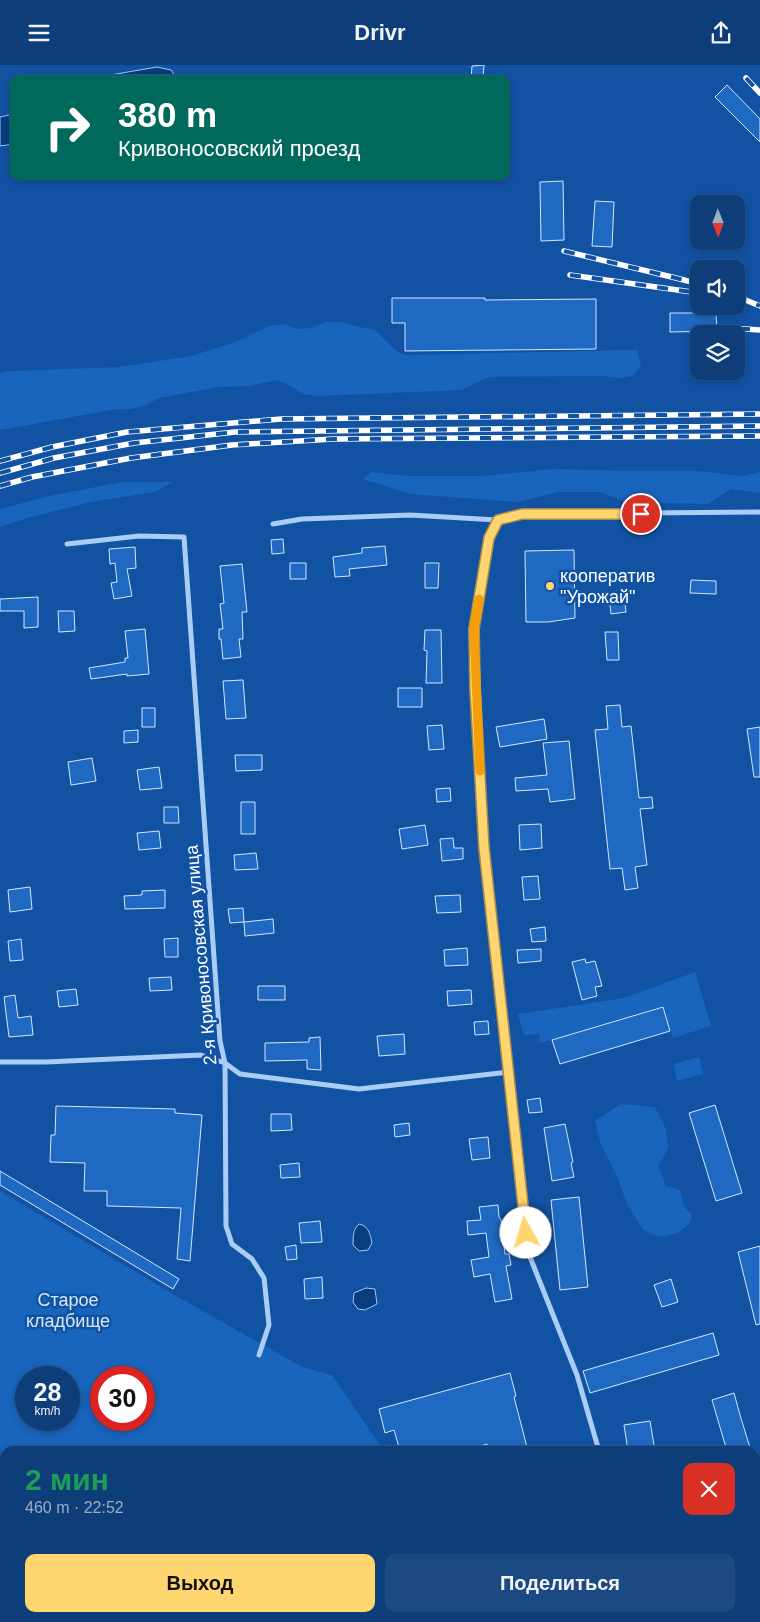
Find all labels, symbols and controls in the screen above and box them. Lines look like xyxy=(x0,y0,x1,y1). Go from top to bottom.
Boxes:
icon: menu xyxy=(25,19,53,47)
icon: share xyxy=(707,19,735,47)
text: Drivr xyxy=(354,20,406,45)
icon: right xyxy=(35,95,100,160)
text: 380 m xyxy=(118,95,217,134)
text: Кривоносовский проезд xyxy=(118,136,360,161)
north arrow xyxy=(690,195,745,250)
map controls xyxy=(690,195,745,380)
button: sound xyxy=(690,260,745,315)
button: layers xyxy=(690,325,745,380)
pin xyxy=(620,493,662,535)
icon: arrive xyxy=(627,500,655,528)
place label: кооператив "Урожай" xyxy=(560,566,655,607)
marker: кооператив "Урожай" xyxy=(544,580,556,592)
street label: 2-я Кривоносовская улица xyxy=(181,843,221,1066)
position arrow xyxy=(499,1206,551,1258)
park label: Старое кладбище xyxy=(26,1290,110,1331)
speed limit sign: 30 xyxy=(90,1366,155,1431)
text: 28 xyxy=(34,1378,61,1406)
text: km/h xyxy=(34,1404,61,1418)
text: 2 мин xyxy=(25,1463,109,1496)
button: close xyxy=(683,1463,735,1515)
text: 460 m · 22:52 xyxy=(25,1499,124,1516)
button: Выход xyxy=(25,1554,375,1612)
button: Поделиться xyxy=(385,1554,735,1612)

